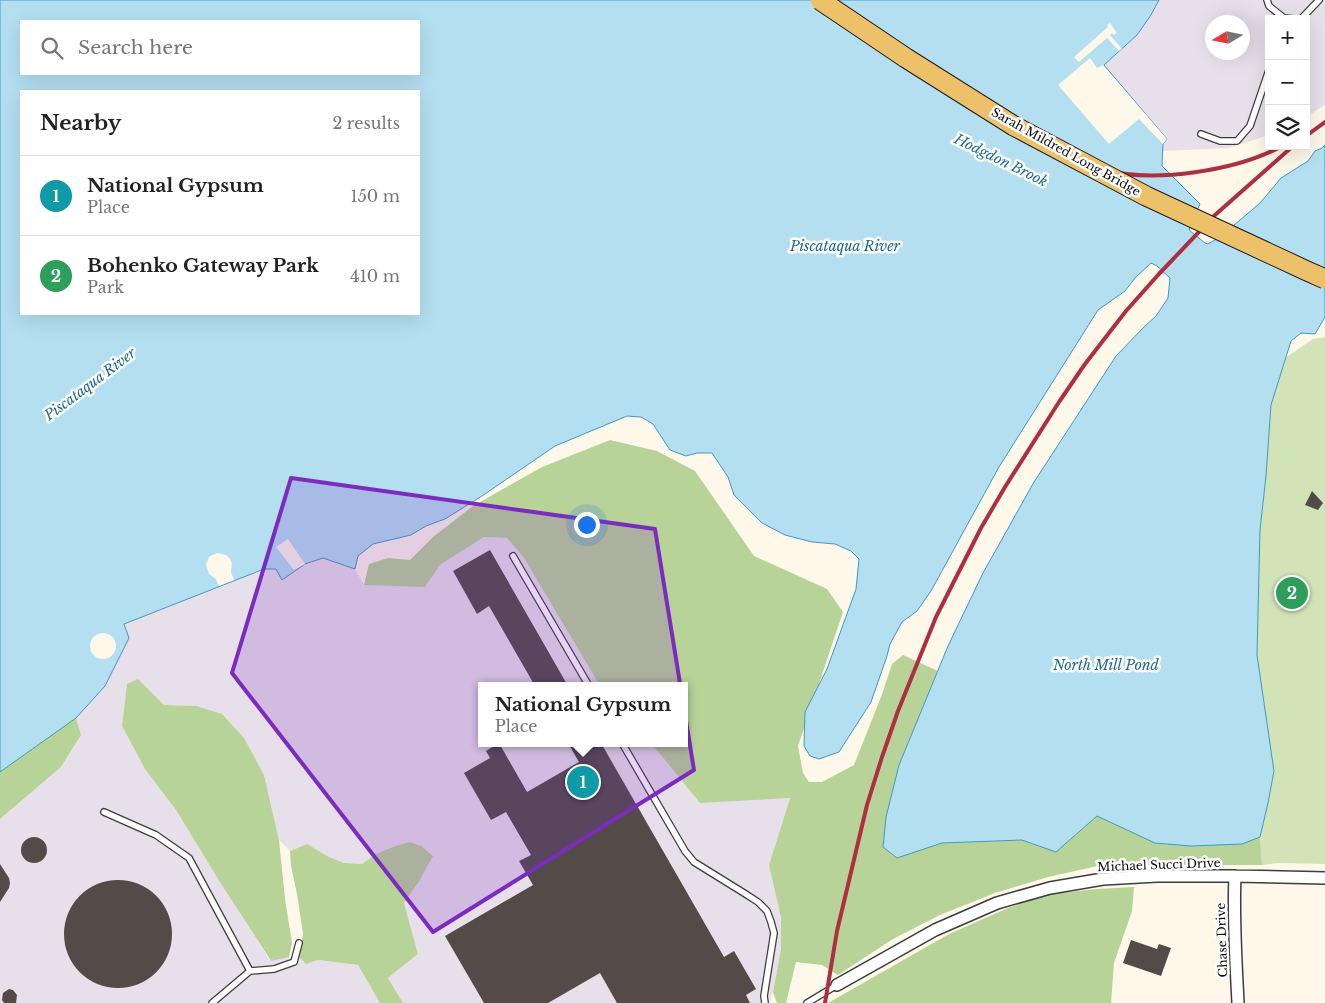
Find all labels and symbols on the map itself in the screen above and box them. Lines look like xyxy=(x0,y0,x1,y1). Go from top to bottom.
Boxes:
north arrow xyxy=(1205,15,1250,60)
street label: Sarah Mildred Long Bridge xyxy=(989,104,1144,199)
water label: Hodgdon Brook xyxy=(950,129,1051,190)
water label: Piscataqua River xyxy=(789,237,901,255)
water label: Piscataqua River xyxy=(40,343,140,425)
your location xyxy=(574,512,600,538)
pin: 2 xyxy=(1276,574,1308,612)
water label: North Mill Pond xyxy=(1052,656,1160,674)
pin: 1 xyxy=(567,763,599,801)
street label: Michael Succi Drive xyxy=(1097,855,1221,874)
street label: Chase Drive xyxy=(1213,902,1230,978)

